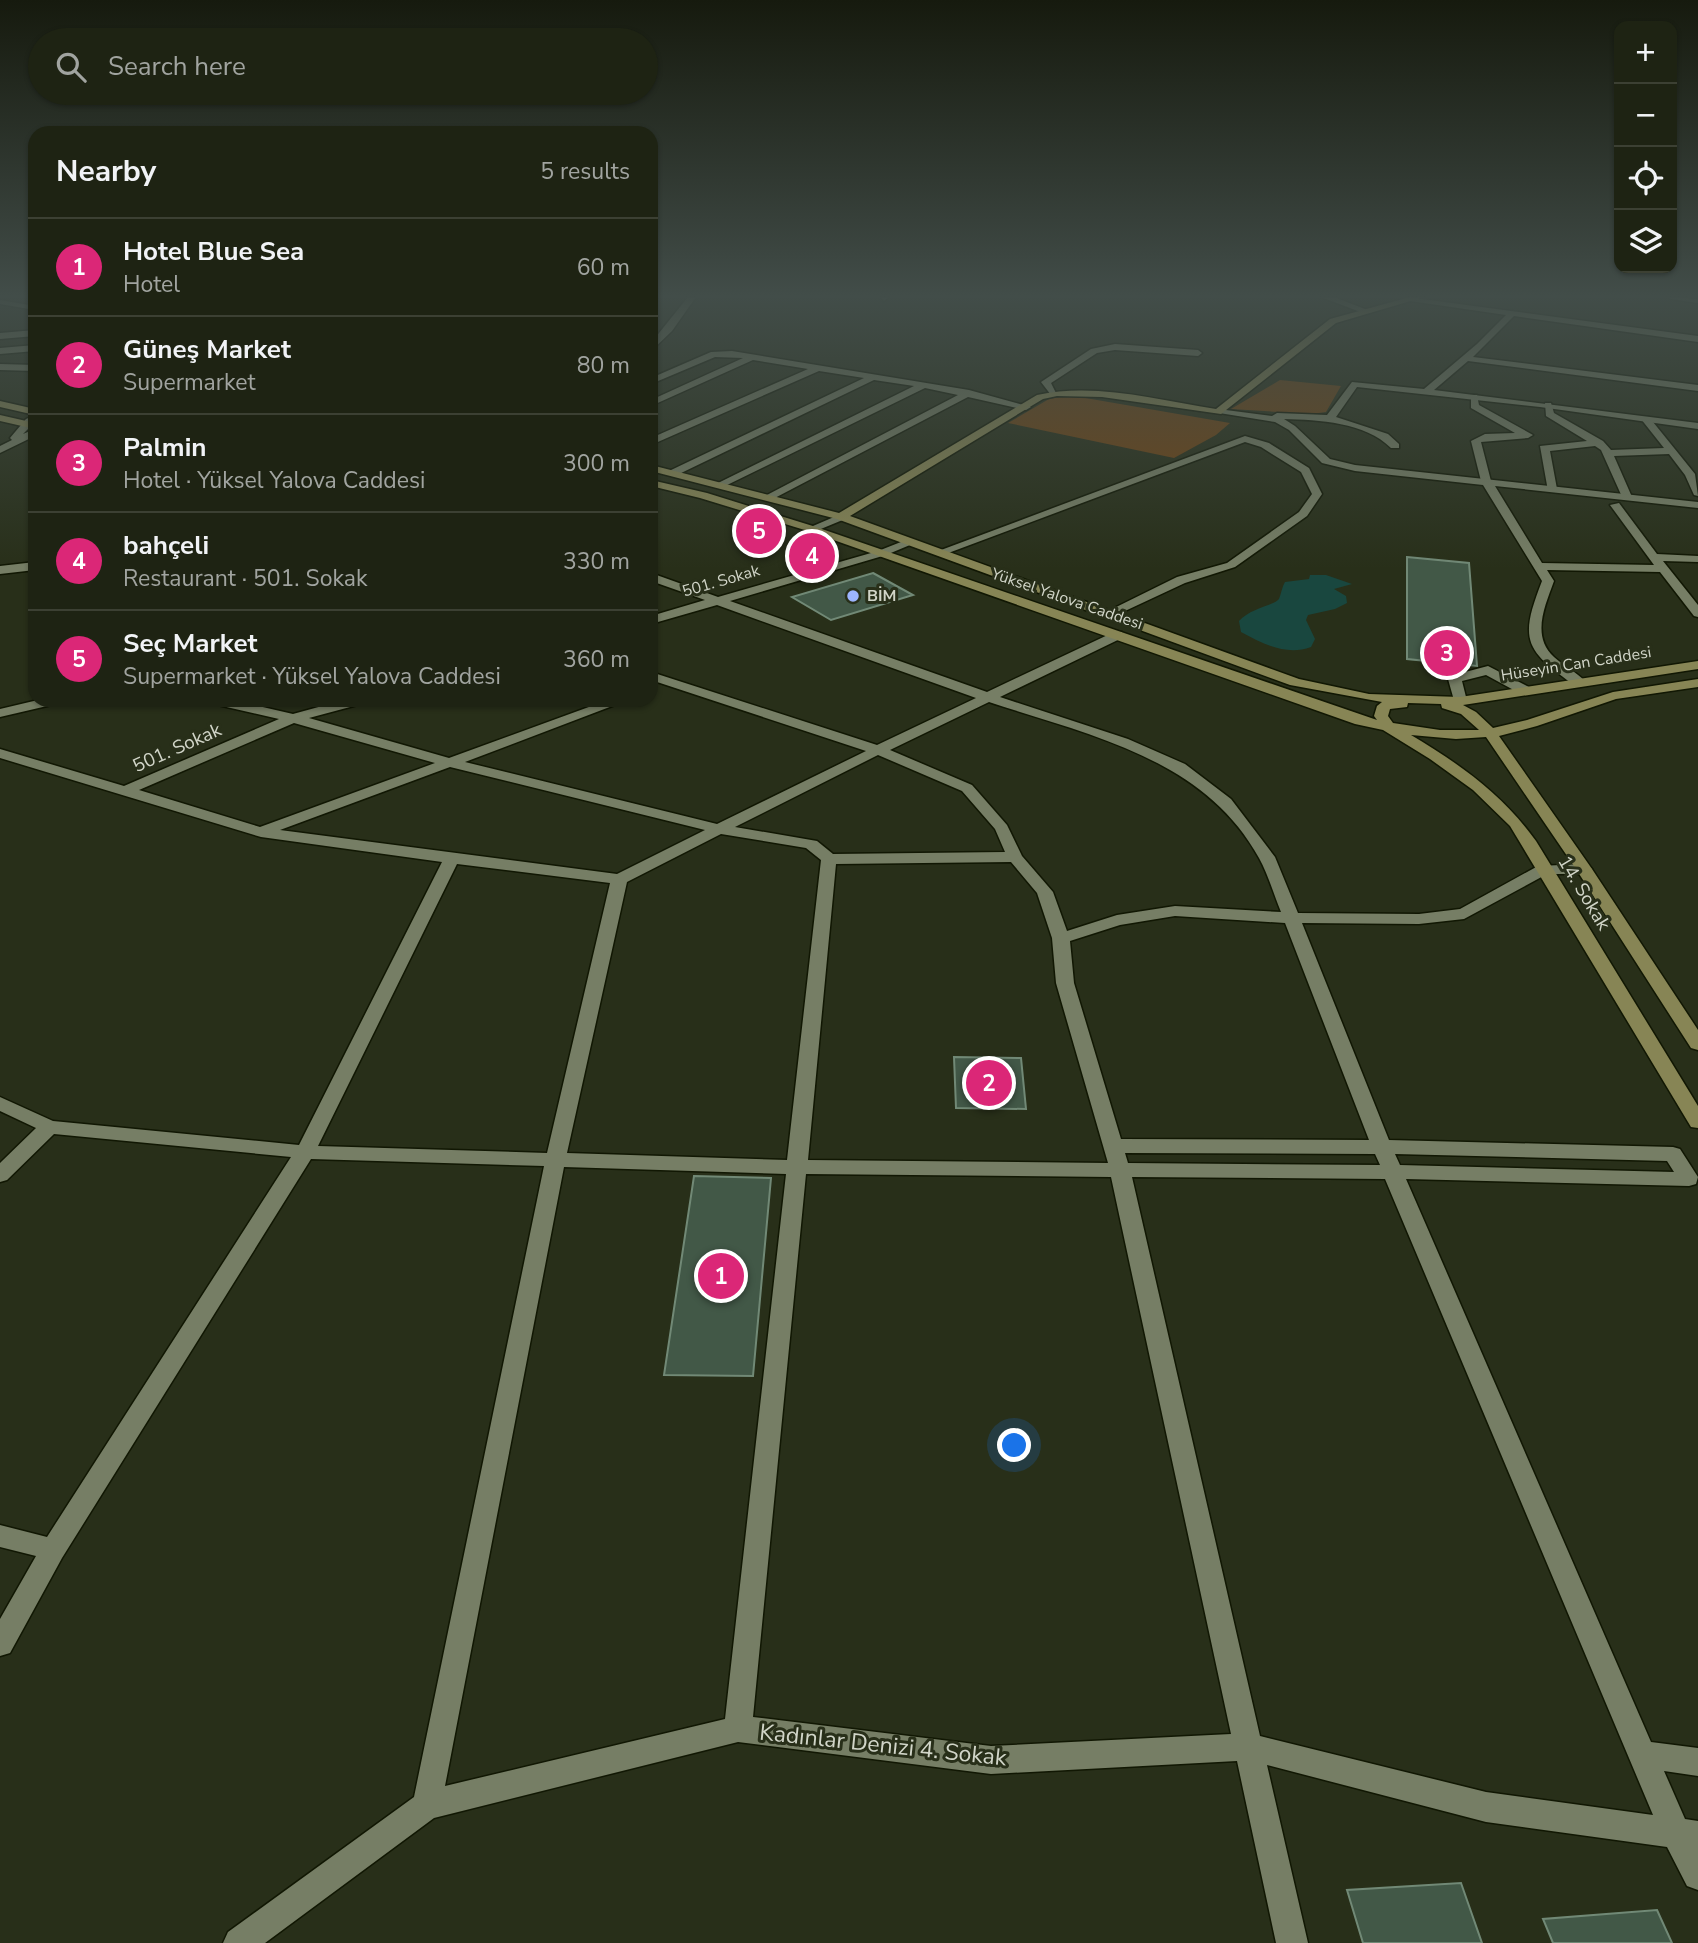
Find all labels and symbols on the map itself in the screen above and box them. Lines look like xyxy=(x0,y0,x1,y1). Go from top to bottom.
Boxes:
pin: 5 xyxy=(736,505,782,557)
pin: 4 xyxy=(789,530,835,582)
street label: 501. Sokak xyxy=(680,559,763,603)
street label: Yüksel Yalova Caddesi xyxy=(987,562,1146,635)
place label: BİM xyxy=(867,585,896,607)
marker: BİM xyxy=(845,588,861,604)
pin: 3 xyxy=(1424,627,1470,679)
street label: Hüseyin Can Caddesi xyxy=(1499,641,1653,687)
street label: 501. Sokak xyxy=(128,717,226,779)
street label: 14. Sokak xyxy=(1551,851,1617,936)
pin: 2 xyxy=(966,1057,1012,1109)
pin: 1 xyxy=(698,1250,744,1302)
your location xyxy=(997,1428,1031,1462)
street label: Kadınlar Denizi 4. Sokak xyxy=(758,1717,1008,1773)

